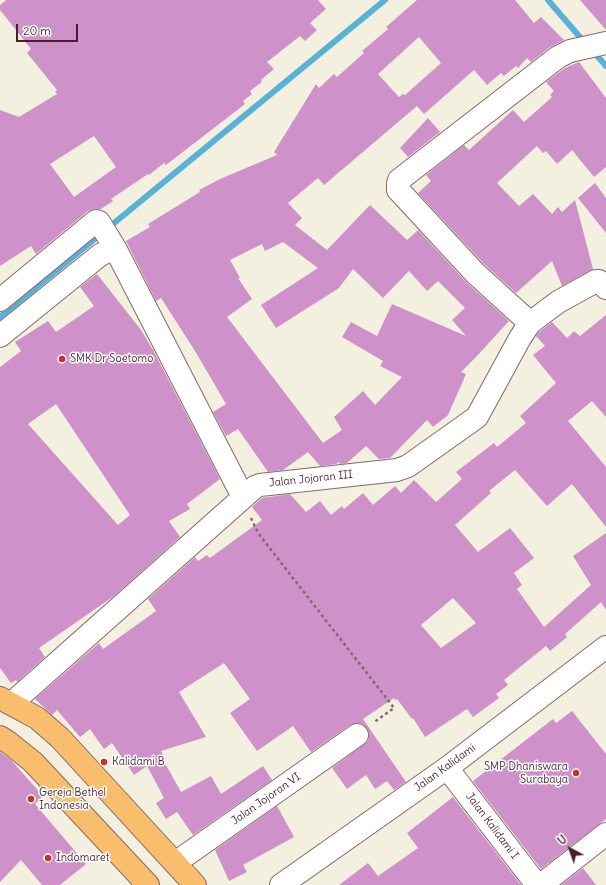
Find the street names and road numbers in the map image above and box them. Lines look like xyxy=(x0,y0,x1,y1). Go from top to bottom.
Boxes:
street label: Jalan Jojoran III xyxy=(269,468,353,490)
street label: Jalan Kalidami xyxy=(412,741,478,795)
street label: Jalan Jojoran VI xyxy=(229,770,303,828)
street label: Jalan Kalidami I xyxy=(463,790,521,862)

